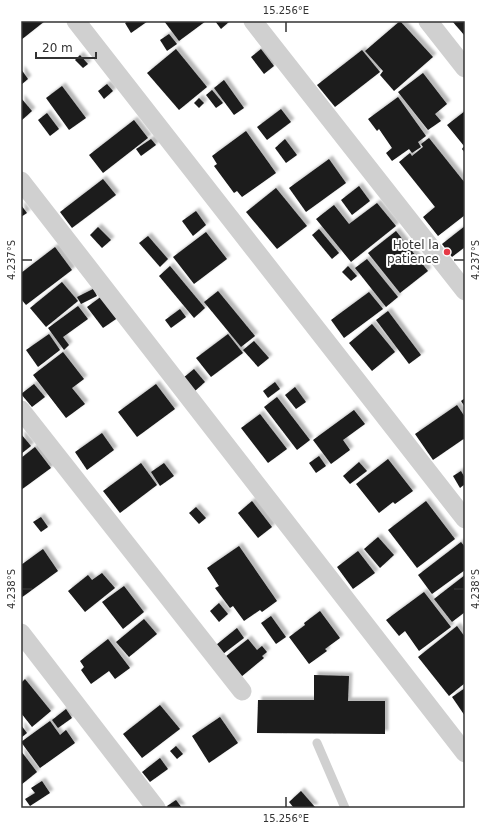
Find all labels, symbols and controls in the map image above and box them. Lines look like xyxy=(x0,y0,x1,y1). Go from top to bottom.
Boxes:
text: 15.256°E xyxy=(263,5,309,16)
scale bar xyxy=(36,34,96,60)
text: 20 m xyxy=(42,41,73,55)
place label: Hotel la patience xyxy=(387,238,439,266)
text: 4.237°S xyxy=(6,240,17,280)
text: 4.237°S xyxy=(470,240,481,280)
marker: Hotel la patience xyxy=(442,247,452,257)
text: 4.238°S xyxy=(6,569,17,609)
text: 4.238°S xyxy=(470,569,481,609)
text: 15.256°E xyxy=(263,813,309,824)

